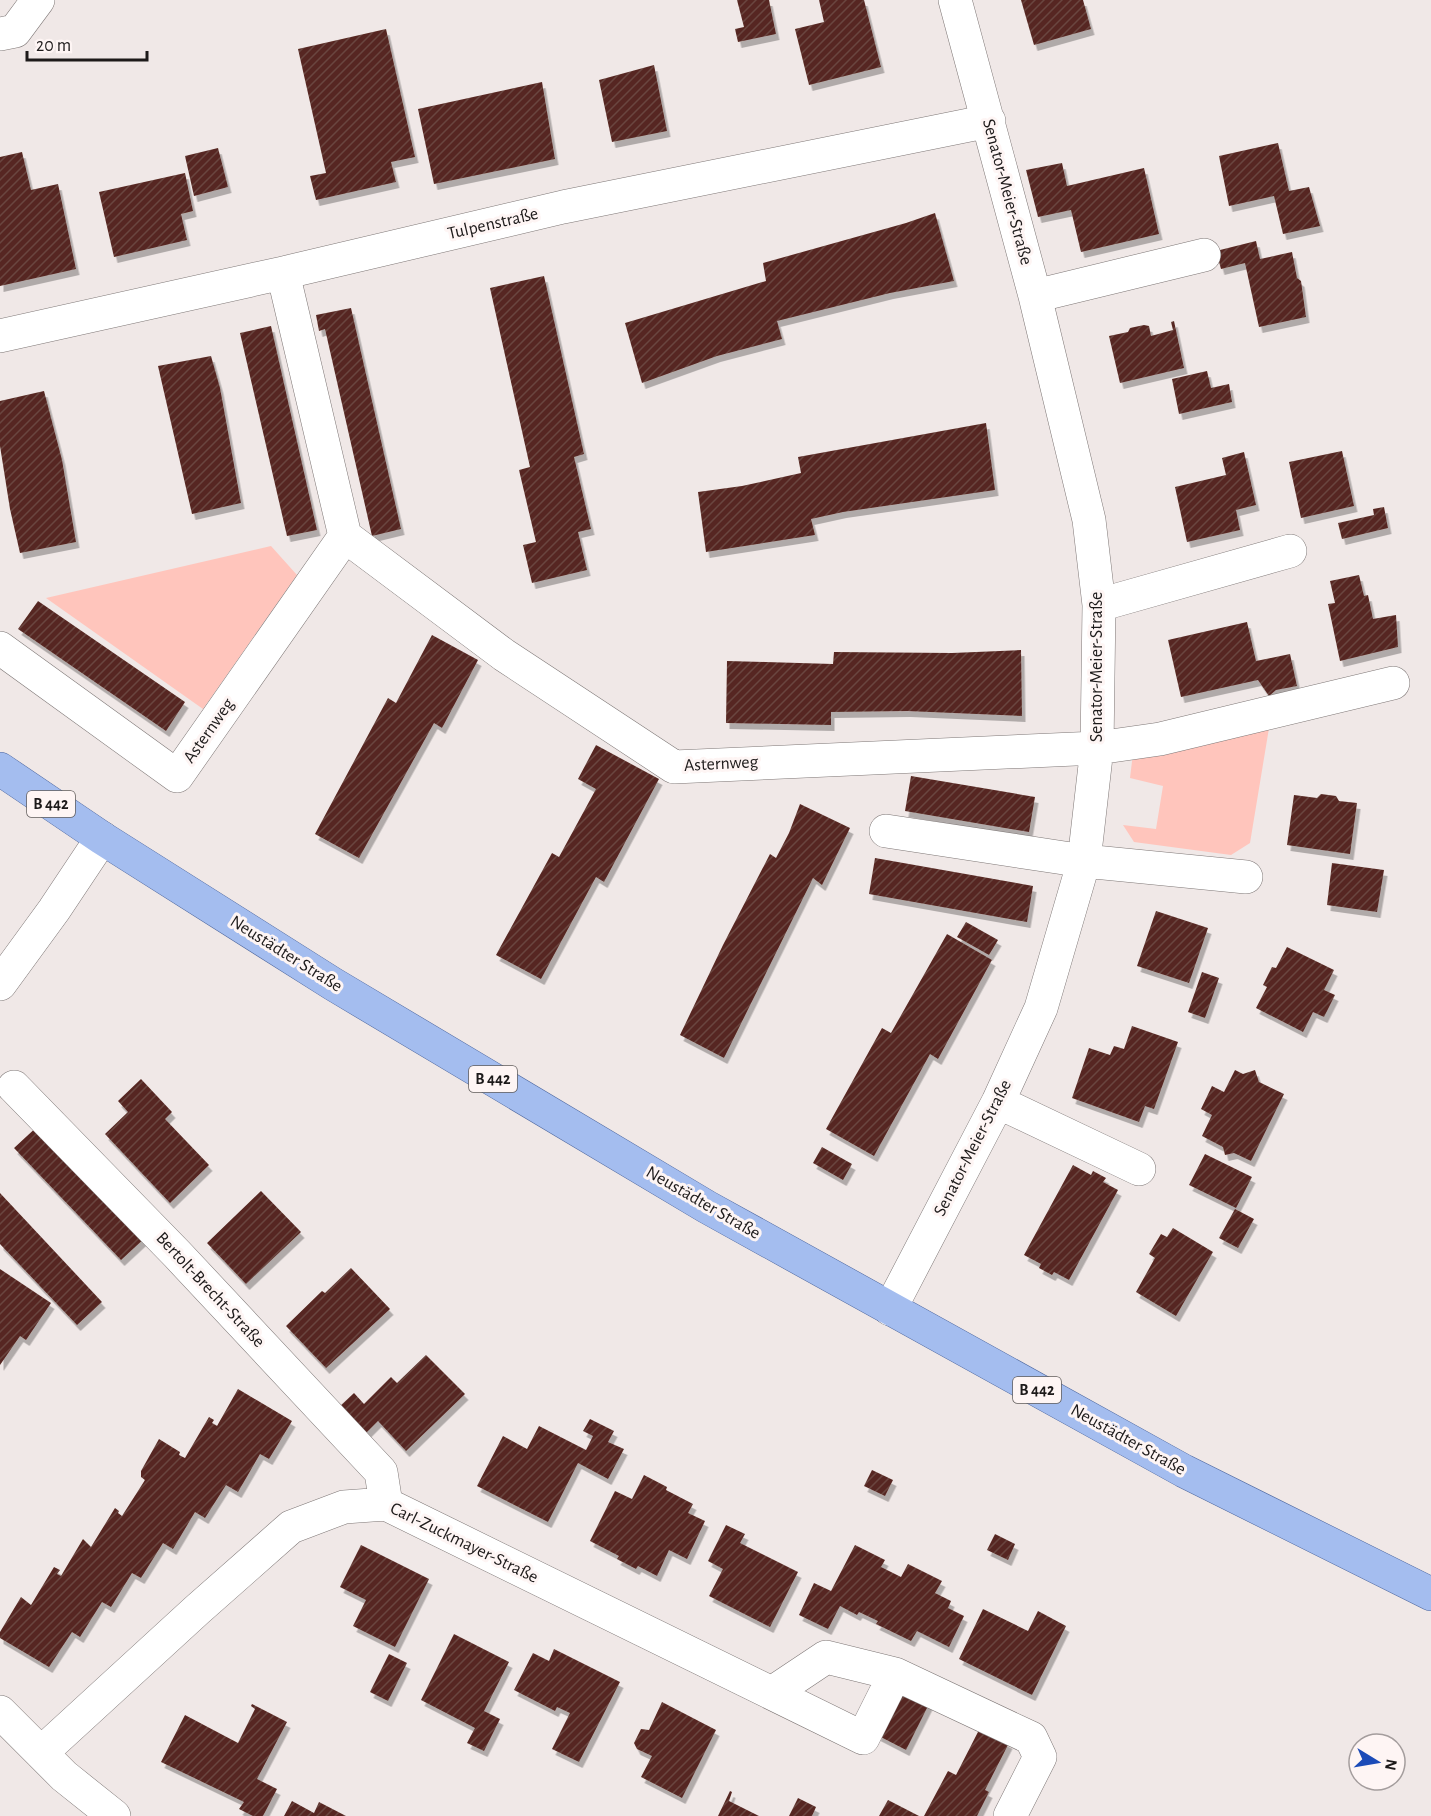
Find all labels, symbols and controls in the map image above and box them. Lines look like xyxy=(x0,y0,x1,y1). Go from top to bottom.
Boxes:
scale bar xyxy=(27,24,147,62)
text: 20 m xyxy=(36,37,71,55)
street label: Senator-Meier-Straße xyxy=(979,117,1035,267)
street label: Tulpenstraße xyxy=(446,205,540,243)
street label: Senator-Meier-Straße xyxy=(1088,592,1106,742)
street label: Asternweg xyxy=(180,695,238,767)
street label: Asternweg xyxy=(683,753,759,775)
road number: B 442 xyxy=(27,791,75,817)
street label: Neustädter Straße xyxy=(227,912,345,996)
road number: B 442 xyxy=(469,1066,517,1092)
street label: Senator-Meier-Straße xyxy=(931,1077,1015,1219)
street label: Neustädter Straße xyxy=(643,1163,763,1243)
street label: Bertolt-Brecht-Straße xyxy=(152,1229,268,1351)
road number: B 442 xyxy=(1013,1377,1061,1403)
street label: Neustädter Straße xyxy=(1067,1401,1189,1479)
street label: Carl-Zuckmayer-Straße xyxy=(387,1499,541,1587)
north arrow xyxy=(1347,1732,1407,1792)
text: N xyxy=(1382,1758,1400,1772)

